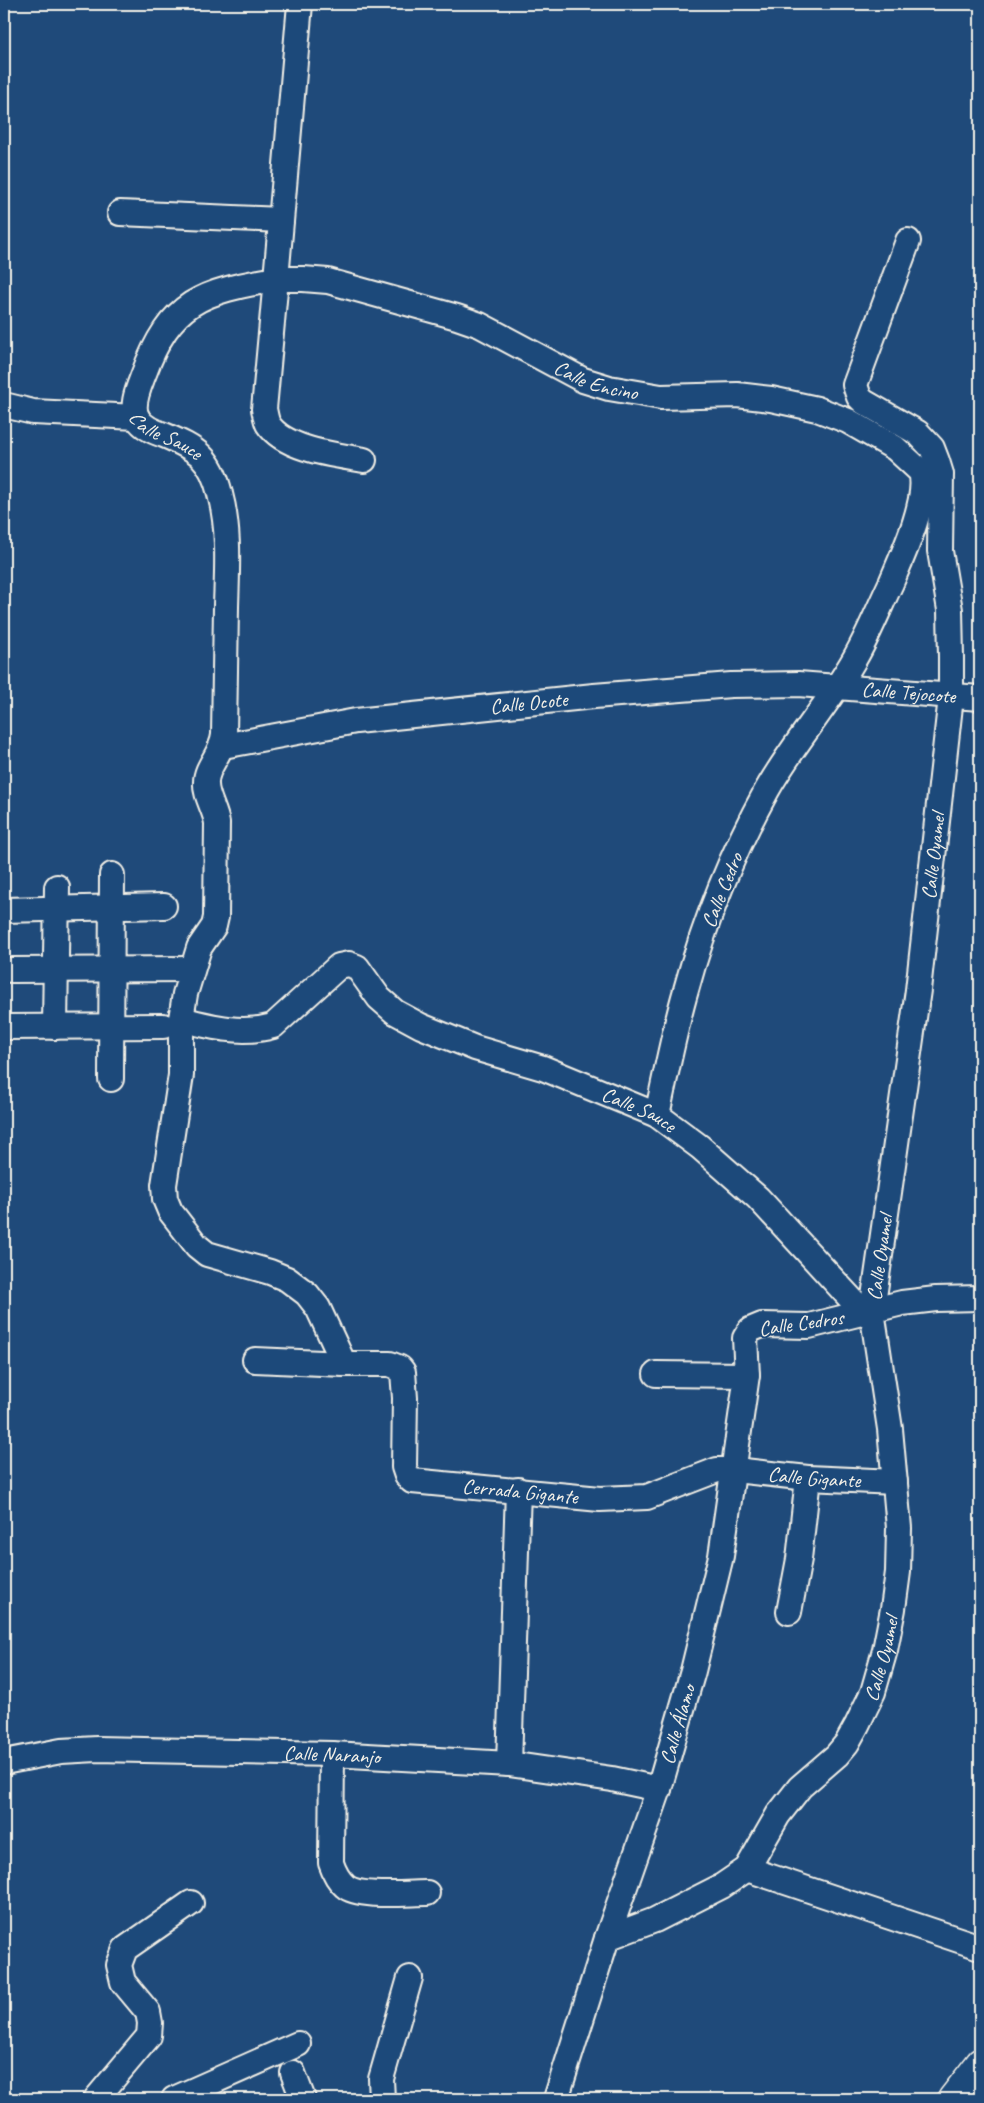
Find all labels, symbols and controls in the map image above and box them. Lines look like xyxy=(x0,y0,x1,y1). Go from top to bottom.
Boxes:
street label: Calle Encino xyxy=(550,354,641,406)
street label: Calle Sauce xyxy=(123,407,209,466)
street label: Calle Tejocote xyxy=(861,676,958,709)
street label: Calle Ocote xyxy=(489,686,571,720)
street label: Calle Oyamel xyxy=(915,808,951,900)
street label: Calle Cedro xyxy=(695,847,749,931)
street label: Calle Sauce xyxy=(598,1081,683,1139)
street label: Calle Oyamel xyxy=(861,1209,899,1302)
street label: Calle Cedros xyxy=(757,1304,847,1342)
street label: Calle Gigante xyxy=(767,1461,862,1493)
street label: Cerrada Gigante xyxy=(461,1473,580,1510)
street label: Calle Oyamel xyxy=(858,1610,905,1705)
street label: Calle Álamo xyxy=(654,1679,702,1767)
street label: Calle Naranjo xyxy=(283,1740,383,1770)

